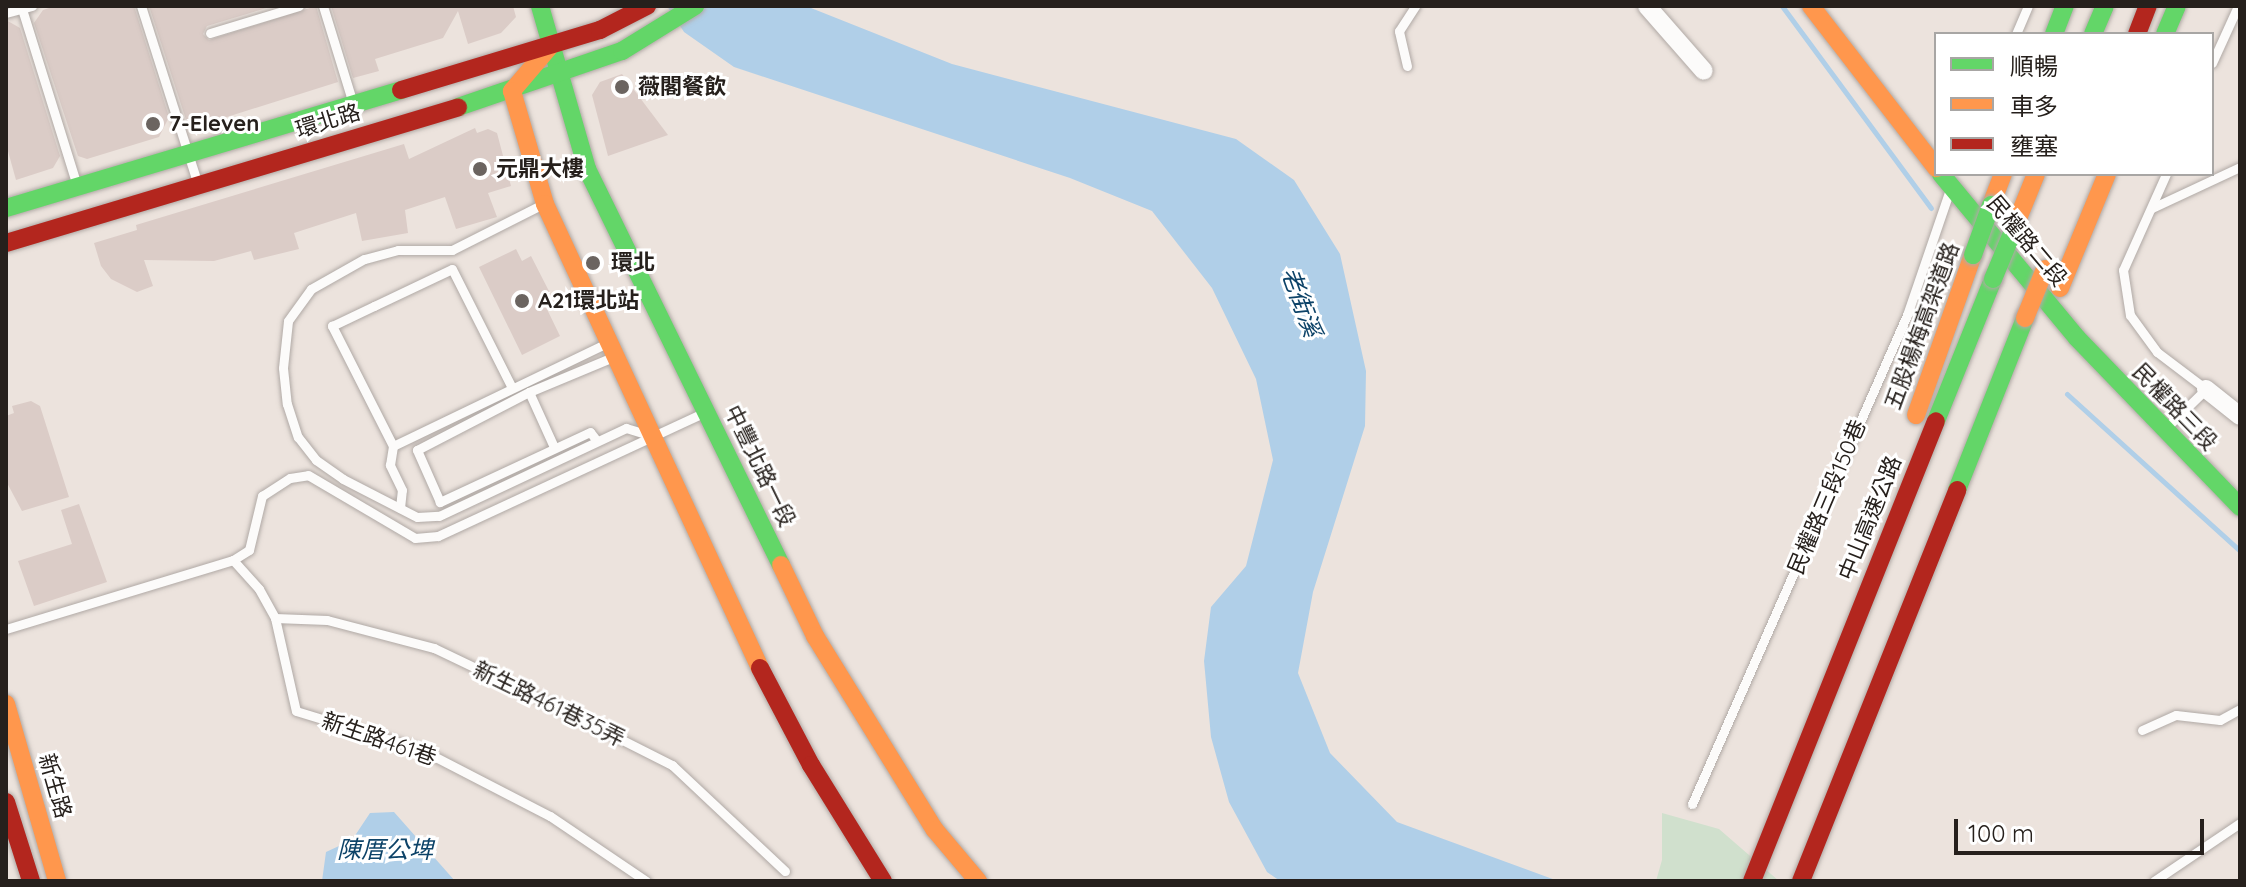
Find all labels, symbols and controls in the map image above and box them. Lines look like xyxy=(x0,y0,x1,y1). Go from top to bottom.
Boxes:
legend xyxy=(1934,32,2214,176)
text: 順暢 xyxy=(2010,51,2058,81)
place label: 薇閣餐飲 xyxy=(638,74,726,100)
marker: 薇閣餐飲 xyxy=(613,78,631,96)
text: 車多 xyxy=(2010,91,2058,121)
street label: 環北路 xyxy=(293,99,363,143)
place label: 7-Eleven xyxy=(169,111,259,137)
marker: 7-Eleven xyxy=(144,115,162,133)
text: 壅塞 xyxy=(2010,131,2058,161)
place label: 元鼎大樓 xyxy=(496,156,584,182)
marker: 元鼎大樓 xyxy=(471,160,489,178)
street label: 民權路二段 xyxy=(1982,190,2072,292)
street label: 五股楊梅高架道路 xyxy=(1879,239,1965,413)
place label: 環北 xyxy=(611,250,655,276)
marker: 環北 xyxy=(582,252,604,274)
water label: 老街溪 xyxy=(1275,263,1327,341)
place label: A21環北站 xyxy=(538,288,639,314)
marker: A21環北站 xyxy=(513,292,531,310)
street label: 民權路三段 xyxy=(2127,358,2223,456)
street label: 中豐北路一段 xyxy=(719,401,801,531)
street label: 民權路三段150巷 xyxy=(1783,416,1871,578)
street label: 中山高速公路 xyxy=(1833,452,1907,584)
street label: 新生路461巷35弄 xyxy=(469,656,629,752)
street label: 新生路461巷 xyxy=(318,707,440,771)
street label: 新生路 xyxy=(33,751,77,821)
scale bar xyxy=(1958,803,2208,853)
text: 100 m xyxy=(1968,818,2034,848)
water label: 陳厝公埤 xyxy=(337,836,433,864)

